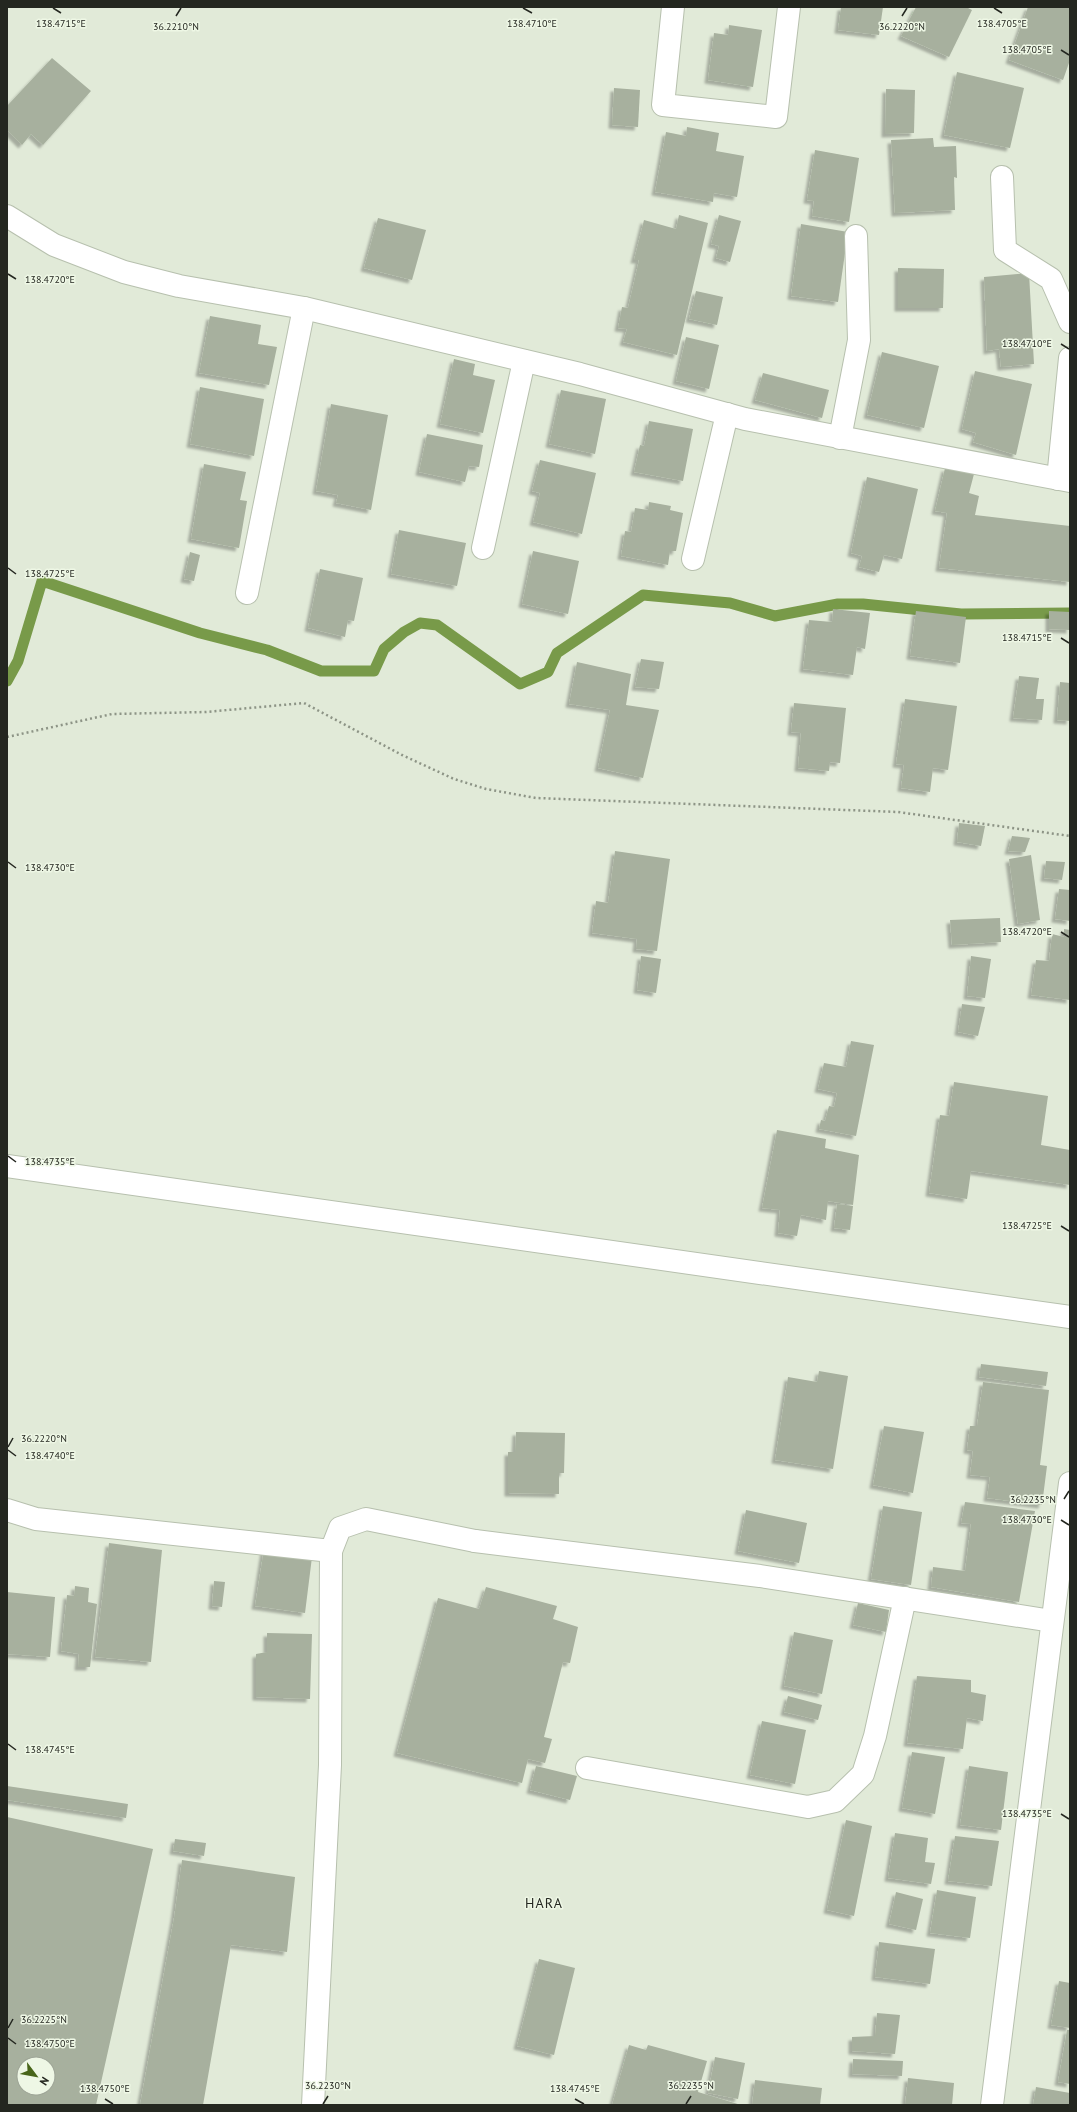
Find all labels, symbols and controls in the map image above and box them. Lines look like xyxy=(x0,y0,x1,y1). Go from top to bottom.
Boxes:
text: 138.4715°E xyxy=(36,17,86,30)
text: 138.4710°E xyxy=(507,17,557,30)
text: 138.4705°E xyxy=(977,17,1027,30)
text: 36.2210°N xyxy=(153,20,199,33)
text: 36.2220°N xyxy=(879,20,925,33)
text: 138.4705°E xyxy=(1002,43,1052,56)
text: 138.4720°E xyxy=(25,273,75,286)
text: 138.4710°E xyxy=(1002,337,1052,350)
text: 138.4725°E xyxy=(25,567,75,580)
text: 138.4715°E xyxy=(1002,631,1052,644)
text: 138.4730°E xyxy=(25,861,75,874)
text: 138.4720°E xyxy=(1002,925,1052,938)
text: 138.4735°E xyxy=(25,1155,75,1168)
text: 138.4725°E xyxy=(1002,1219,1052,1232)
text: 36.2220°N xyxy=(21,1432,67,1445)
text: 138.4740°E xyxy=(25,1449,75,1462)
text: 36.2235°N xyxy=(1010,1493,1056,1506)
text: 138.4730°E xyxy=(1002,1513,1052,1526)
text: 138.4745°E xyxy=(25,1743,75,1756)
text: 138.4735°E xyxy=(1002,1807,1052,1820)
district label: HARA xyxy=(525,1894,563,1912)
text: 36.2225°N xyxy=(21,2013,67,2026)
text: 138.4750°E xyxy=(25,2037,75,2050)
north arrow xyxy=(16,2056,56,2096)
text: N xyxy=(37,2075,52,2088)
text: 36.2230°N xyxy=(305,2079,351,2092)
text: 36.2235°N xyxy=(668,2079,714,2092)
text: 138.4750°E xyxy=(80,2082,130,2095)
text: 138.4745°E xyxy=(550,2082,600,2095)

